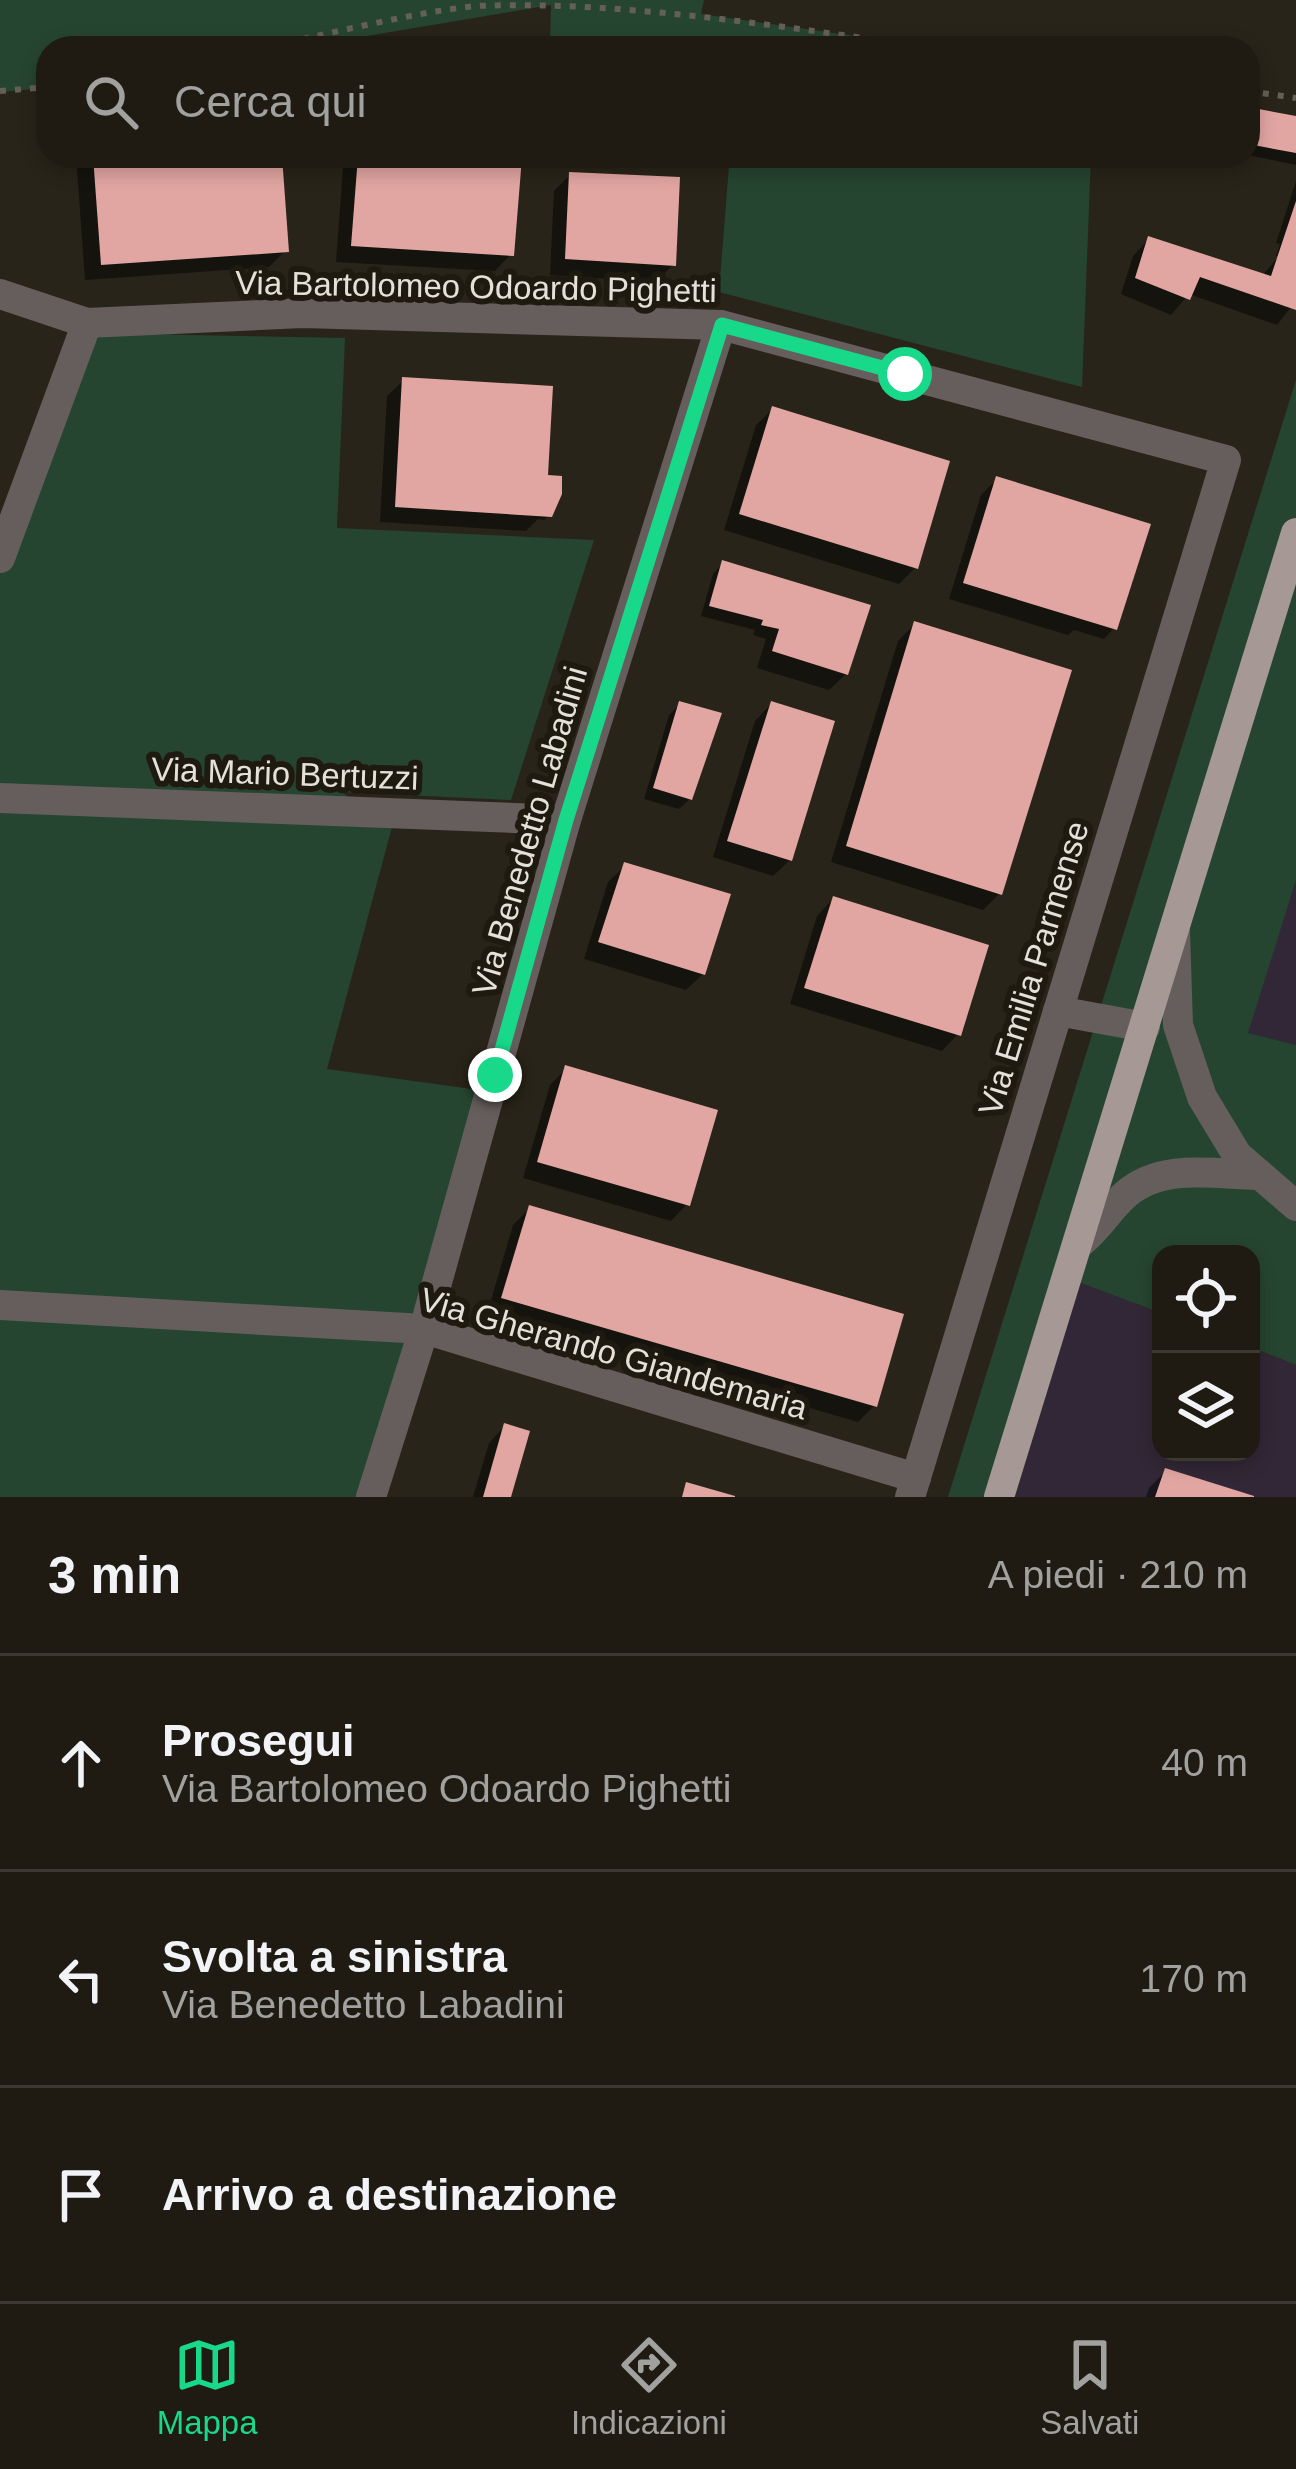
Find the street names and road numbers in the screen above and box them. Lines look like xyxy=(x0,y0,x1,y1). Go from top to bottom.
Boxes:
street label: Via Bartolomeo Odoardo Pighetti xyxy=(235,264,717,309)
street label: Via Benedetto Labadini xyxy=(465,662,594,1000)
street label: Via Mario Bertuzzi xyxy=(151,750,419,797)
street label: Via Emilia Parmense xyxy=(971,817,1096,1120)
street label: Via Gherando Giandemaria xyxy=(416,1280,812,1427)

